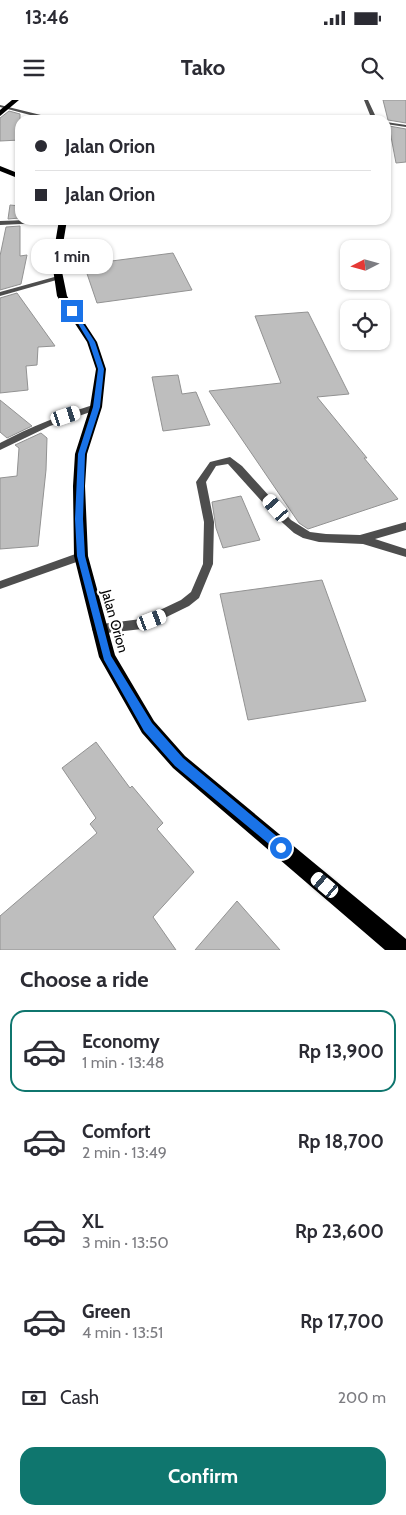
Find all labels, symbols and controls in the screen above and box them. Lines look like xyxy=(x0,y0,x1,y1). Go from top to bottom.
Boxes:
text: 13:46 xyxy=(25,6,69,29)
icon: menu xyxy=(20,54,48,82)
text: Tako xyxy=(181,54,225,81)
icon: search xyxy=(358,54,386,82)
text: Jalan Orion xyxy=(65,135,155,158)
text: Jalan Orion xyxy=(65,183,155,206)
callout: 1 min xyxy=(31,238,113,274)
north arrow xyxy=(340,240,390,290)
map controls xyxy=(340,240,390,350)
text: 1 min xyxy=(54,247,90,266)
route end xyxy=(61,300,83,322)
button: locate xyxy=(340,300,390,350)
car xyxy=(49,404,82,428)
car xyxy=(260,492,291,524)
street label: Jalan Orion xyxy=(97,586,133,655)
car xyxy=(135,608,168,632)
route start xyxy=(270,837,292,859)
car xyxy=(308,870,341,900)
text: Choose a ride xyxy=(20,966,149,993)
icon: car xyxy=(22,1029,67,1074)
text: Economy xyxy=(82,1030,160,1053)
text: Rp 13,900 xyxy=(298,1040,384,1063)
text: 1 min · 13:48 xyxy=(82,1053,164,1072)
icon: car xyxy=(22,1119,67,1164)
text: Comfort xyxy=(82,1120,151,1143)
text: Rp 18,700 xyxy=(298,1130,384,1153)
text: 2 min · 13:49 xyxy=(82,1143,167,1162)
icon: car xyxy=(22,1209,67,1254)
text: XL xyxy=(82,1210,103,1233)
text: Rp 23,600 xyxy=(295,1220,384,1243)
text: 3 min · 13:50 xyxy=(82,1233,169,1252)
icon: car xyxy=(22,1299,67,1344)
text: Green xyxy=(82,1300,131,1323)
text: Rp 17,700 xyxy=(300,1310,384,1333)
text: 4 min · 13:51 xyxy=(82,1323,163,1342)
icon: cash xyxy=(20,1384,48,1412)
text: Cash xyxy=(60,1386,99,1409)
text: 200 m xyxy=(338,1388,386,1407)
button: Confirm xyxy=(20,1447,386,1505)

